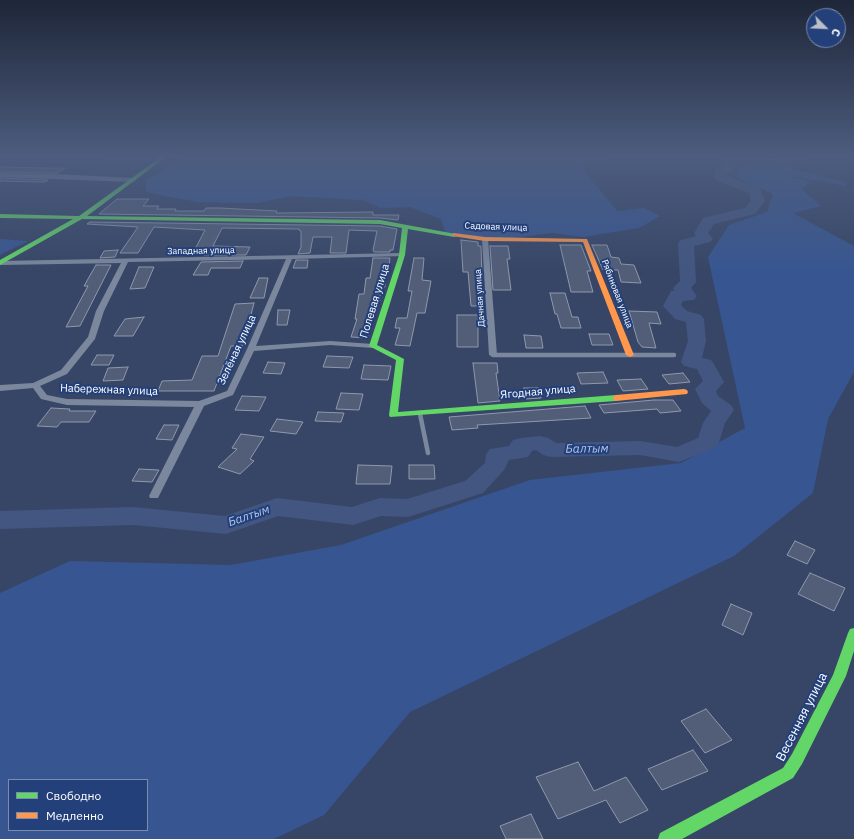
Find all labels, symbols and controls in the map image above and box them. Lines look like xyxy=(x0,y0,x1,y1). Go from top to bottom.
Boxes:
north arrow xyxy=(806,8,846,48)
text: С xyxy=(828,26,844,39)
street label: Садовая улица xyxy=(464,221,528,233)
street label: Западная улица xyxy=(167,245,235,257)
street label: Рябиновая улица xyxy=(599,258,635,330)
street label: Полевая улица xyxy=(357,262,393,340)
street label: Дачная улица xyxy=(473,269,487,327)
street label: Зелёная улица xyxy=(215,313,259,387)
street label: Набережная улица xyxy=(60,382,158,398)
street label: Ягодная улица xyxy=(500,382,576,402)
water label: Балтым xyxy=(565,441,609,457)
water label: Балтым xyxy=(226,502,272,530)
street label: Весенняя улица xyxy=(773,670,831,764)
legend xyxy=(8,779,148,831)
text: Свободно xyxy=(46,788,101,803)
text: Медленно xyxy=(46,808,104,823)

